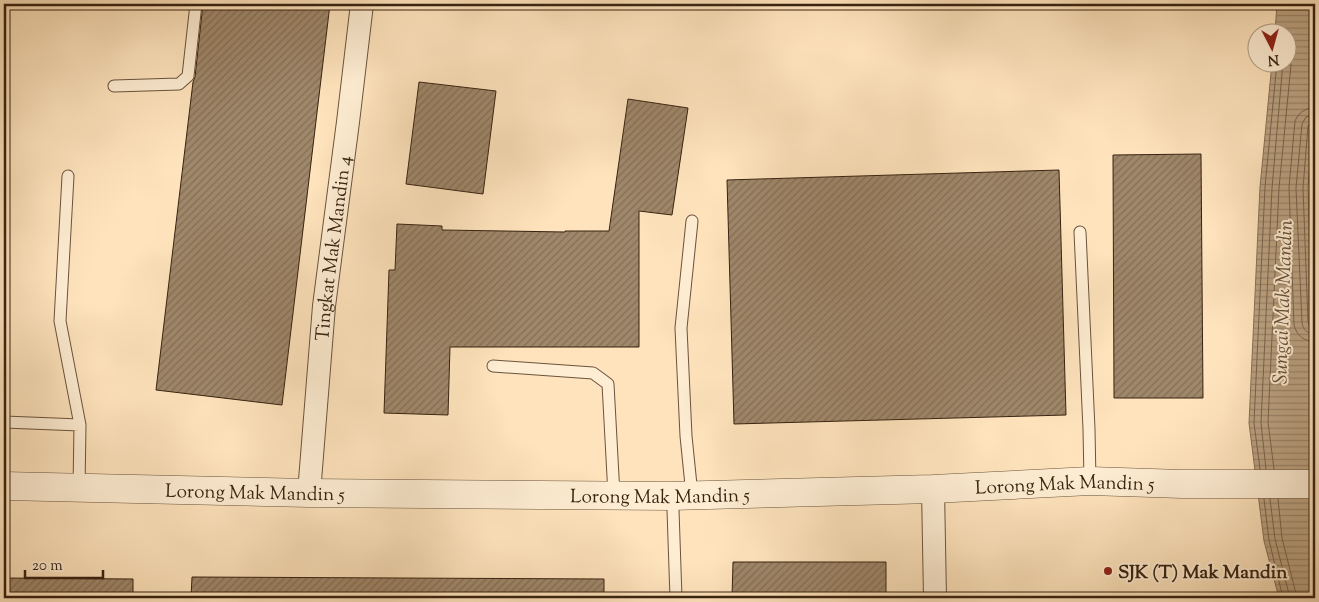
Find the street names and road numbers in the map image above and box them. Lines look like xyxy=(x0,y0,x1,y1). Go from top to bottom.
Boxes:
street label: Tingkat Mak Mandin 4 xyxy=(310,154,360,342)
street label: Lorong Mak Mandin 5 xyxy=(974,470,1155,503)
street label: Lorong Mak Mandin 5 xyxy=(165,479,345,509)
street label: Lorong Mak Mandin 5 xyxy=(570,483,751,512)

